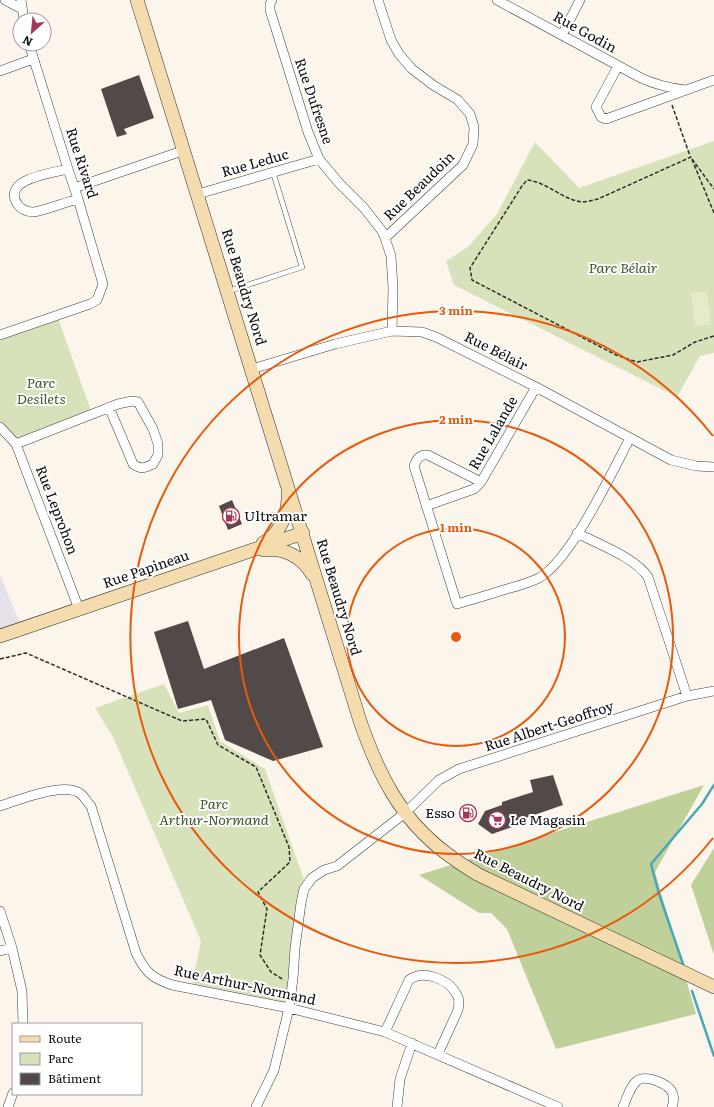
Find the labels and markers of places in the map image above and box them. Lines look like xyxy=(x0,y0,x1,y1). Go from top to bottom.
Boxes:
place label: Ultramar xyxy=(244,505,307,525)
fuel station icon: Ultramar xyxy=(221,506,241,526)
centre of rings xyxy=(449,630,463,644)
place label: Esso xyxy=(425,802,455,822)
fuel station icon: Esso xyxy=(458,803,478,823)
place label: Le Magasin xyxy=(510,809,586,829)
supermarket icon: Le Magasin xyxy=(487,810,507,830)

